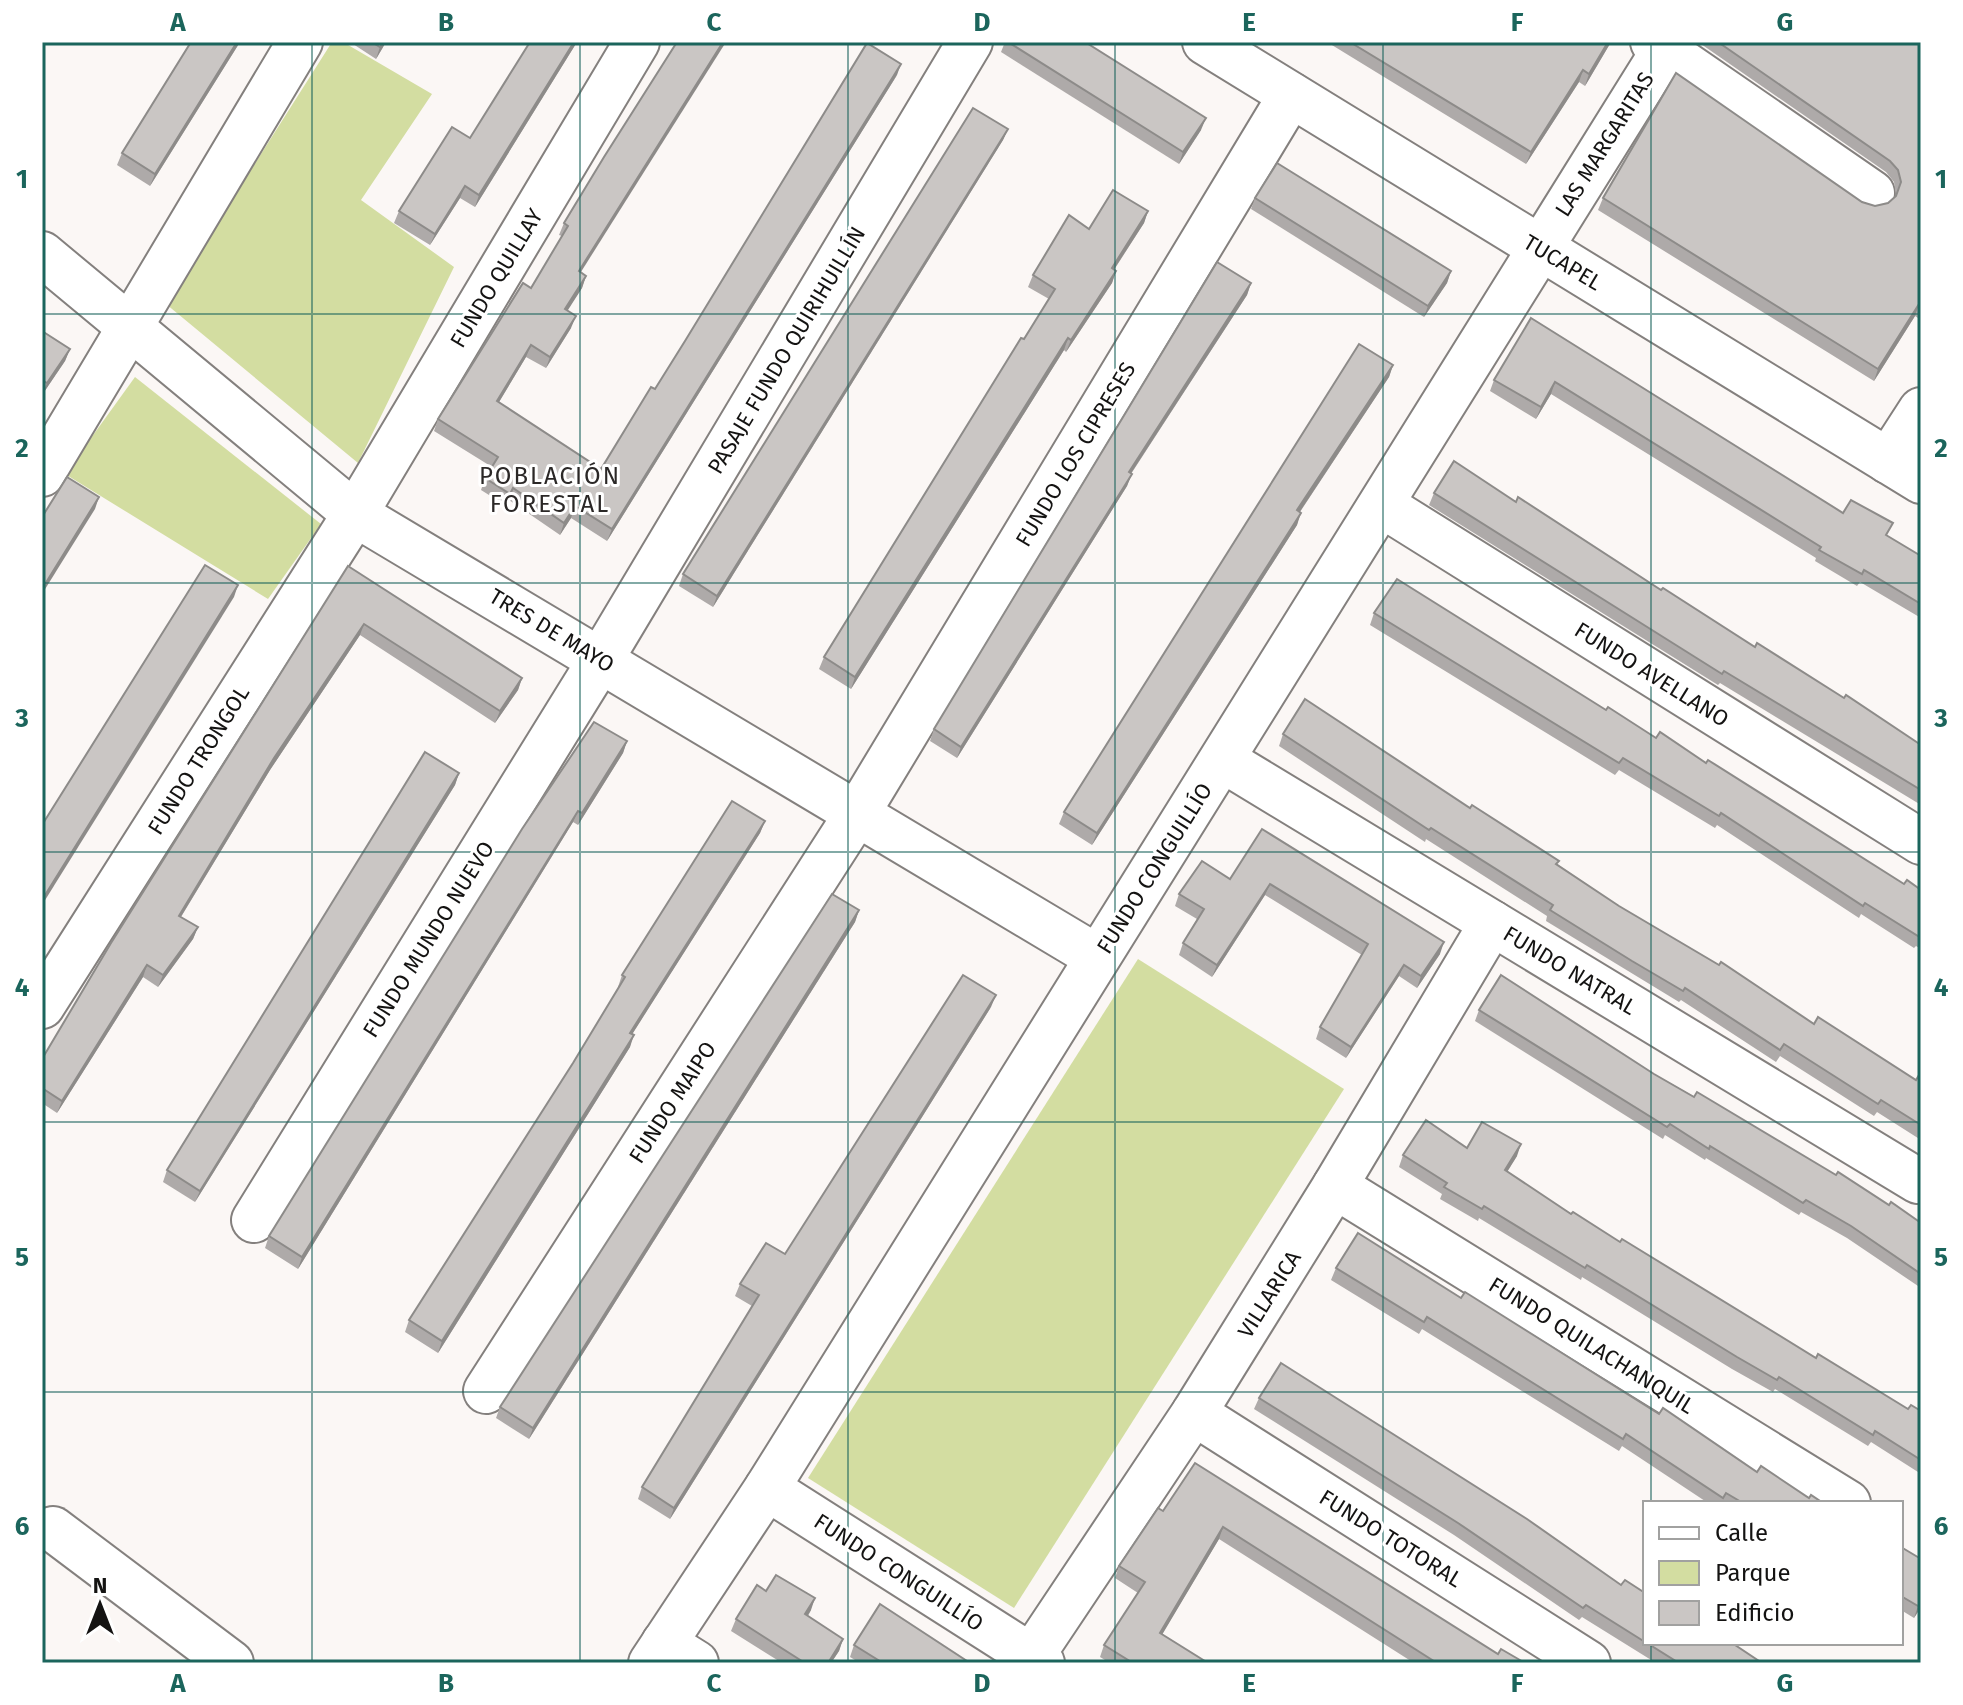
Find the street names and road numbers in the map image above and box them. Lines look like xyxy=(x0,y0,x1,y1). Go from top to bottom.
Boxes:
street label: LAS MARGARITAS xyxy=(1549,67,1660,222)
street label: FUNDO QUILLAY xyxy=(444,204,549,353)
street label: PASAJE FUNDO QUIRIHUILLÍN xyxy=(702,222,871,479)
street label: TUCAPEL xyxy=(1519,229,1607,296)
street label: FUNDO LOS CIPRESES xyxy=(1010,357,1141,551)
street label: TRES DE MAYO xyxy=(484,583,619,678)
street label: FUNDO AVELLANO xyxy=(1570,616,1734,733)
street label: FUNDO TRONGOL xyxy=(142,681,255,840)
street label: FUNDO CONGUILLÍO xyxy=(1091,778,1218,959)
street label: FUNDO MUNDO NUEVO xyxy=(357,836,500,1042)
street label: FUNDO NATRAL xyxy=(1498,920,1641,1021)
street label: FUNDO MAIPO xyxy=(623,1036,722,1168)
street label: VILLARICA xyxy=(1232,1245,1307,1343)
street label: FUNDO QUILACHANQUIL xyxy=(1484,1271,1700,1420)
street label: FUNDO TOTORAL xyxy=(1314,1484,1467,1593)
street label: FUNDO CONGUILLÍO xyxy=(809,1508,988,1637)

